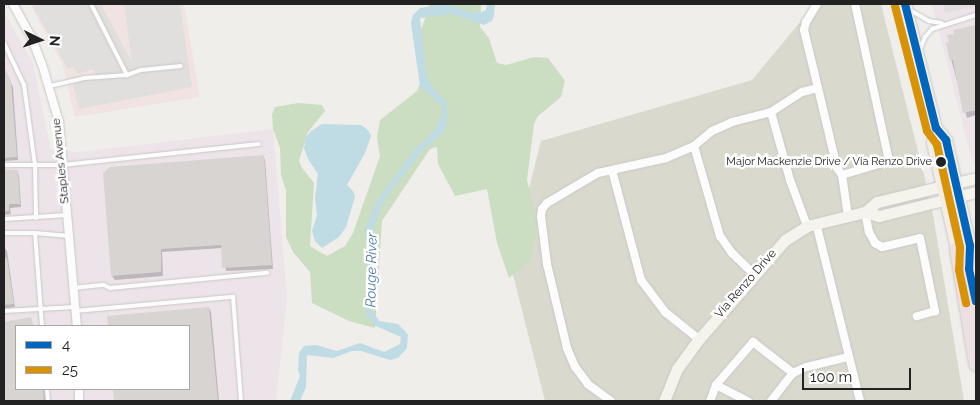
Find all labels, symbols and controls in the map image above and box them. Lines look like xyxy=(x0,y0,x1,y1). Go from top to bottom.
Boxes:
north arrow xyxy=(15,15,65,65)
text: N xyxy=(47,35,63,47)
street label: Staples Avenue xyxy=(49,117,73,205)
place label: Major Mackenzie Drive / Via Renzo Drive xyxy=(726,155,932,169)
marker: Major Mackenzie Drive / Via Renzo Drive xyxy=(936,157,946,167)
water label: Rouge River xyxy=(362,233,380,307)
street label: Via Renzo Drive xyxy=(712,247,780,321)
legend xyxy=(15,325,190,390)
text: 4 xyxy=(62,336,70,354)
scale bar xyxy=(805,358,914,390)
text: 25 xyxy=(62,361,78,379)
text: 100 m xyxy=(810,368,852,386)

